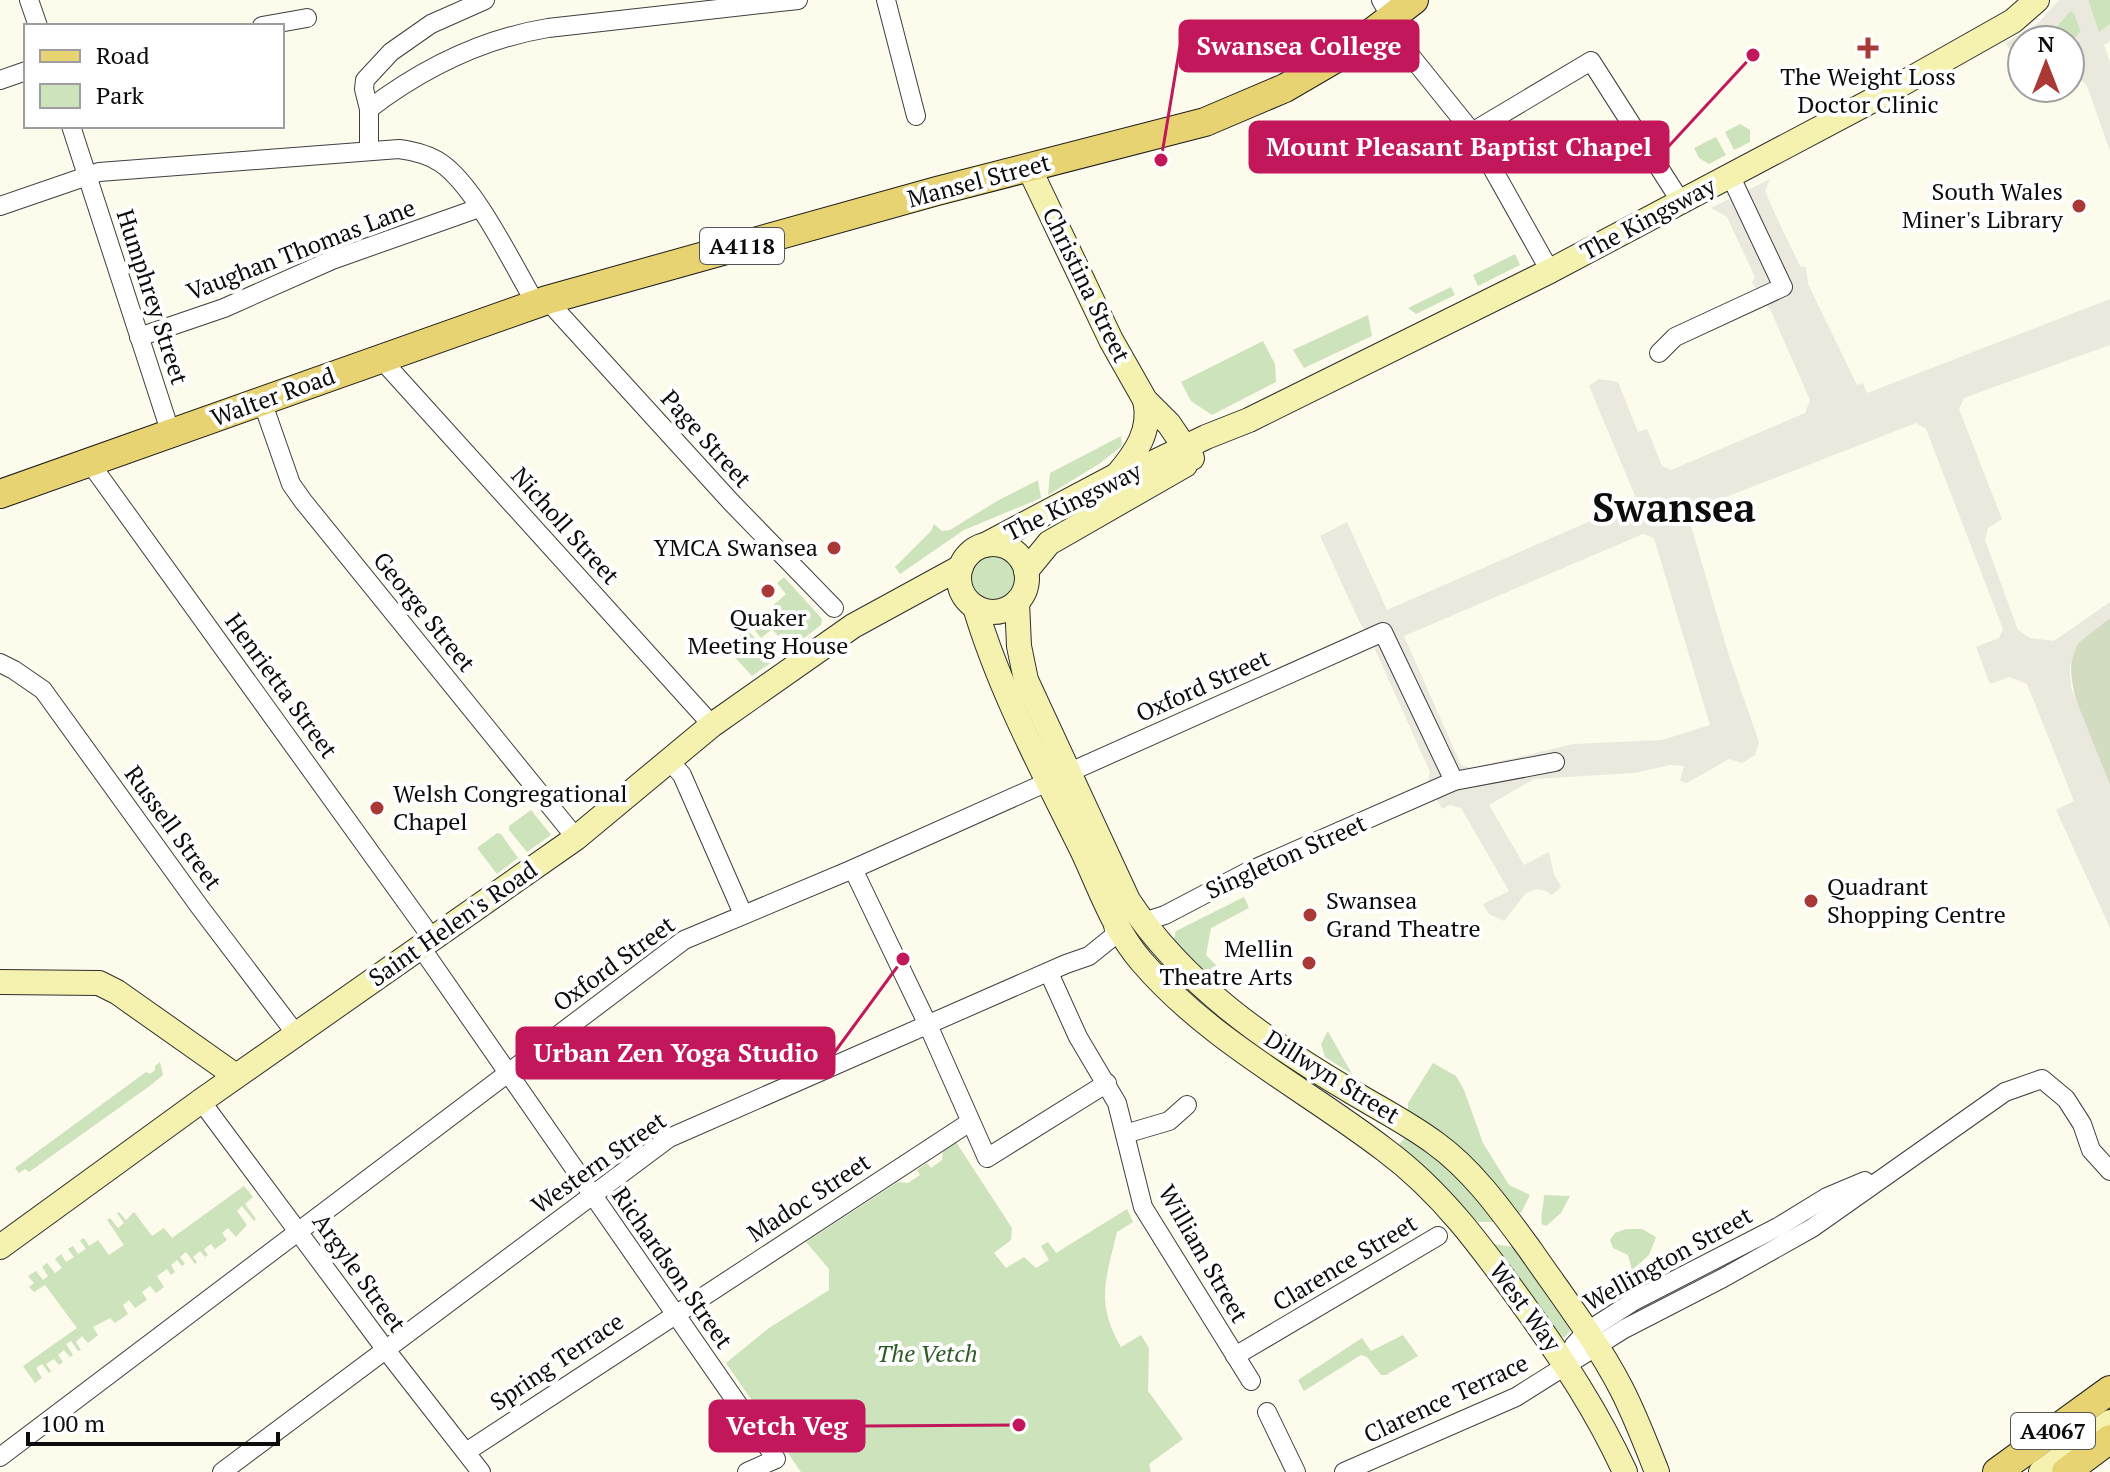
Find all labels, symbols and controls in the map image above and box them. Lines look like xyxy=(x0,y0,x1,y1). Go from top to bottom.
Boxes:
callout: Swansea College xyxy=(1180,21,1418,71)
legend xyxy=(24,24,284,128)
north arrow xyxy=(2006,24,2086,104)
text: Swansea College xyxy=(1196,28,1402,62)
text: N xyxy=(2038,29,2055,58)
marker: The Weight Loss Doctor Clinic xyxy=(1857,37,1879,59)
text: Road xyxy=(96,39,150,71)
place label: The Weight Loss Doctor Clinic xyxy=(1780,60,1956,120)
text: Park xyxy=(96,79,145,111)
callout: Mount Pleasant Baptist Chapel xyxy=(1250,122,1668,172)
text: Mount Pleasant Baptist Chapel xyxy=(1266,129,1652,163)
street label: Mansel Street xyxy=(904,146,1054,214)
street label: The Kingsway xyxy=(1574,169,1721,267)
place label: South Wales Miner's Library xyxy=(1902,175,2064,235)
street label: Vaughan Thomas Lane xyxy=(182,191,419,307)
marker: South Wales Miner's Library xyxy=(2070,197,2088,215)
street label: Christina Street xyxy=(1036,202,1138,367)
street label: Humphrey Street xyxy=(110,205,196,388)
road number: A4118 xyxy=(700,228,784,264)
street label: Walter Road xyxy=(206,359,339,433)
street label: Page Street xyxy=(654,383,759,494)
street label: The Kingsway xyxy=(999,454,1147,548)
street label: Nicholl Street xyxy=(504,460,627,591)
district label: Swansea xyxy=(1592,480,1756,533)
place label: YMCA Swansea xyxy=(654,531,818,563)
marker: YMCA Swansea xyxy=(825,539,843,557)
street label: George Street xyxy=(367,545,483,678)
marker: Quaker Meeting House xyxy=(759,582,777,600)
place label: Quaker Meeting House xyxy=(688,601,848,661)
street label: Henrietta Street xyxy=(218,606,345,764)
street label: Oxford Street xyxy=(1131,641,1275,729)
street label: Russell Street xyxy=(118,759,230,896)
place label: Welsh Congregational Chapel xyxy=(393,777,628,837)
marker: Welsh Congregational Chapel xyxy=(368,799,386,817)
street label: Singleton Street xyxy=(1200,806,1371,906)
street label: Saint Helen's Road xyxy=(362,853,543,993)
place label: Quadrant Shopping Centre xyxy=(1827,870,2006,930)
place label: Swansea Grand Theatre xyxy=(1326,884,1481,944)
marker: Quadrant Shopping Centre xyxy=(1802,892,1820,910)
marker: Swansea Grand Theatre xyxy=(1301,906,1319,924)
street label: Oxford Street xyxy=(546,908,681,1018)
place label: Mellin Theatre Arts xyxy=(1159,932,1293,992)
marker: Mellin Theatre Arts xyxy=(1300,954,1318,972)
street label: Dillwyn Street xyxy=(1259,1022,1406,1130)
callout: Urban Zen Yoga Studio xyxy=(517,1028,834,1078)
text: Urban Zen Yoga Studio xyxy=(534,1035,818,1069)
street label: Western Street xyxy=(525,1104,672,1220)
street label: Madoc Street xyxy=(741,1145,876,1249)
street label: William Street xyxy=(1152,1179,1256,1328)
street label: Richardson Street xyxy=(605,1180,741,1355)
street label: Wellington Street xyxy=(1578,1199,1757,1318)
street label: Clarence Street xyxy=(1266,1206,1423,1318)
street label: Argyle Street xyxy=(306,1207,414,1338)
street label: West Way xyxy=(1483,1255,1570,1358)
street label: Spring Terrace xyxy=(483,1305,629,1418)
park label: The Vetch xyxy=(876,1337,978,1369)
street label: Clarence Terrace xyxy=(1358,1346,1533,1450)
scale bar xyxy=(28,1396,278,1446)
callout: Vetch Veg xyxy=(710,1401,864,1451)
text: 100 m xyxy=(40,1407,105,1439)
text: Vetch Veg xyxy=(726,1408,849,1442)
road number: A4067 xyxy=(2011,1413,2095,1449)

